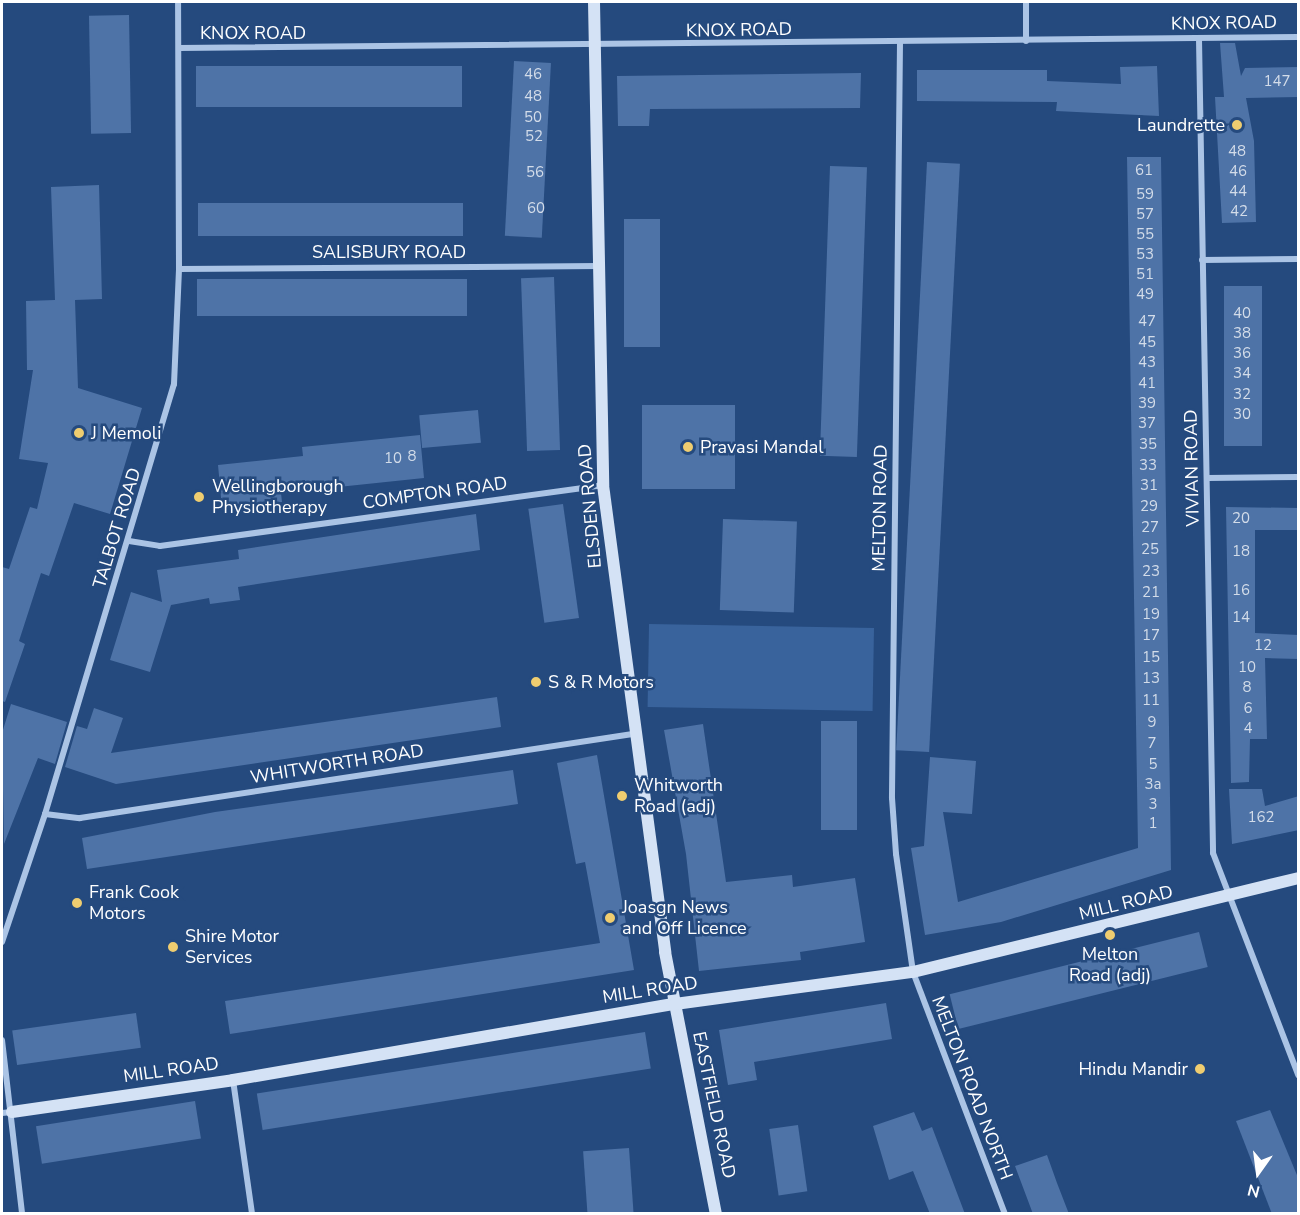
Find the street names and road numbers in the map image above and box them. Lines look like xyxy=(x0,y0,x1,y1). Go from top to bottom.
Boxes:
street label: KNOX ROAD xyxy=(1171,11,1277,35)
street label: KNOX ROAD xyxy=(686,18,792,42)
street label: KNOX ROAD xyxy=(200,22,306,44)
street label: SALISBURY ROAD xyxy=(312,241,466,263)
street label: VIVIAN ROAD xyxy=(1180,409,1204,527)
street label: ELSDEN ROAD xyxy=(574,443,606,569)
street label: MELTON ROAD xyxy=(868,444,892,572)
street label: TALBOT ROAD xyxy=(88,465,146,591)
street label: COMPTON ROAD xyxy=(361,472,509,514)
street label: WHITWORTH ROAD xyxy=(249,740,425,788)
street label: MILL ROAD xyxy=(1077,881,1175,925)
street label: MILL ROAD xyxy=(601,972,699,1008)
street label: MELTON ROAD NORTH xyxy=(927,993,1017,1183)
street label: EASTFIELD ROAD xyxy=(688,1030,740,1180)
street label: MILL ROAD xyxy=(122,1053,220,1087)

